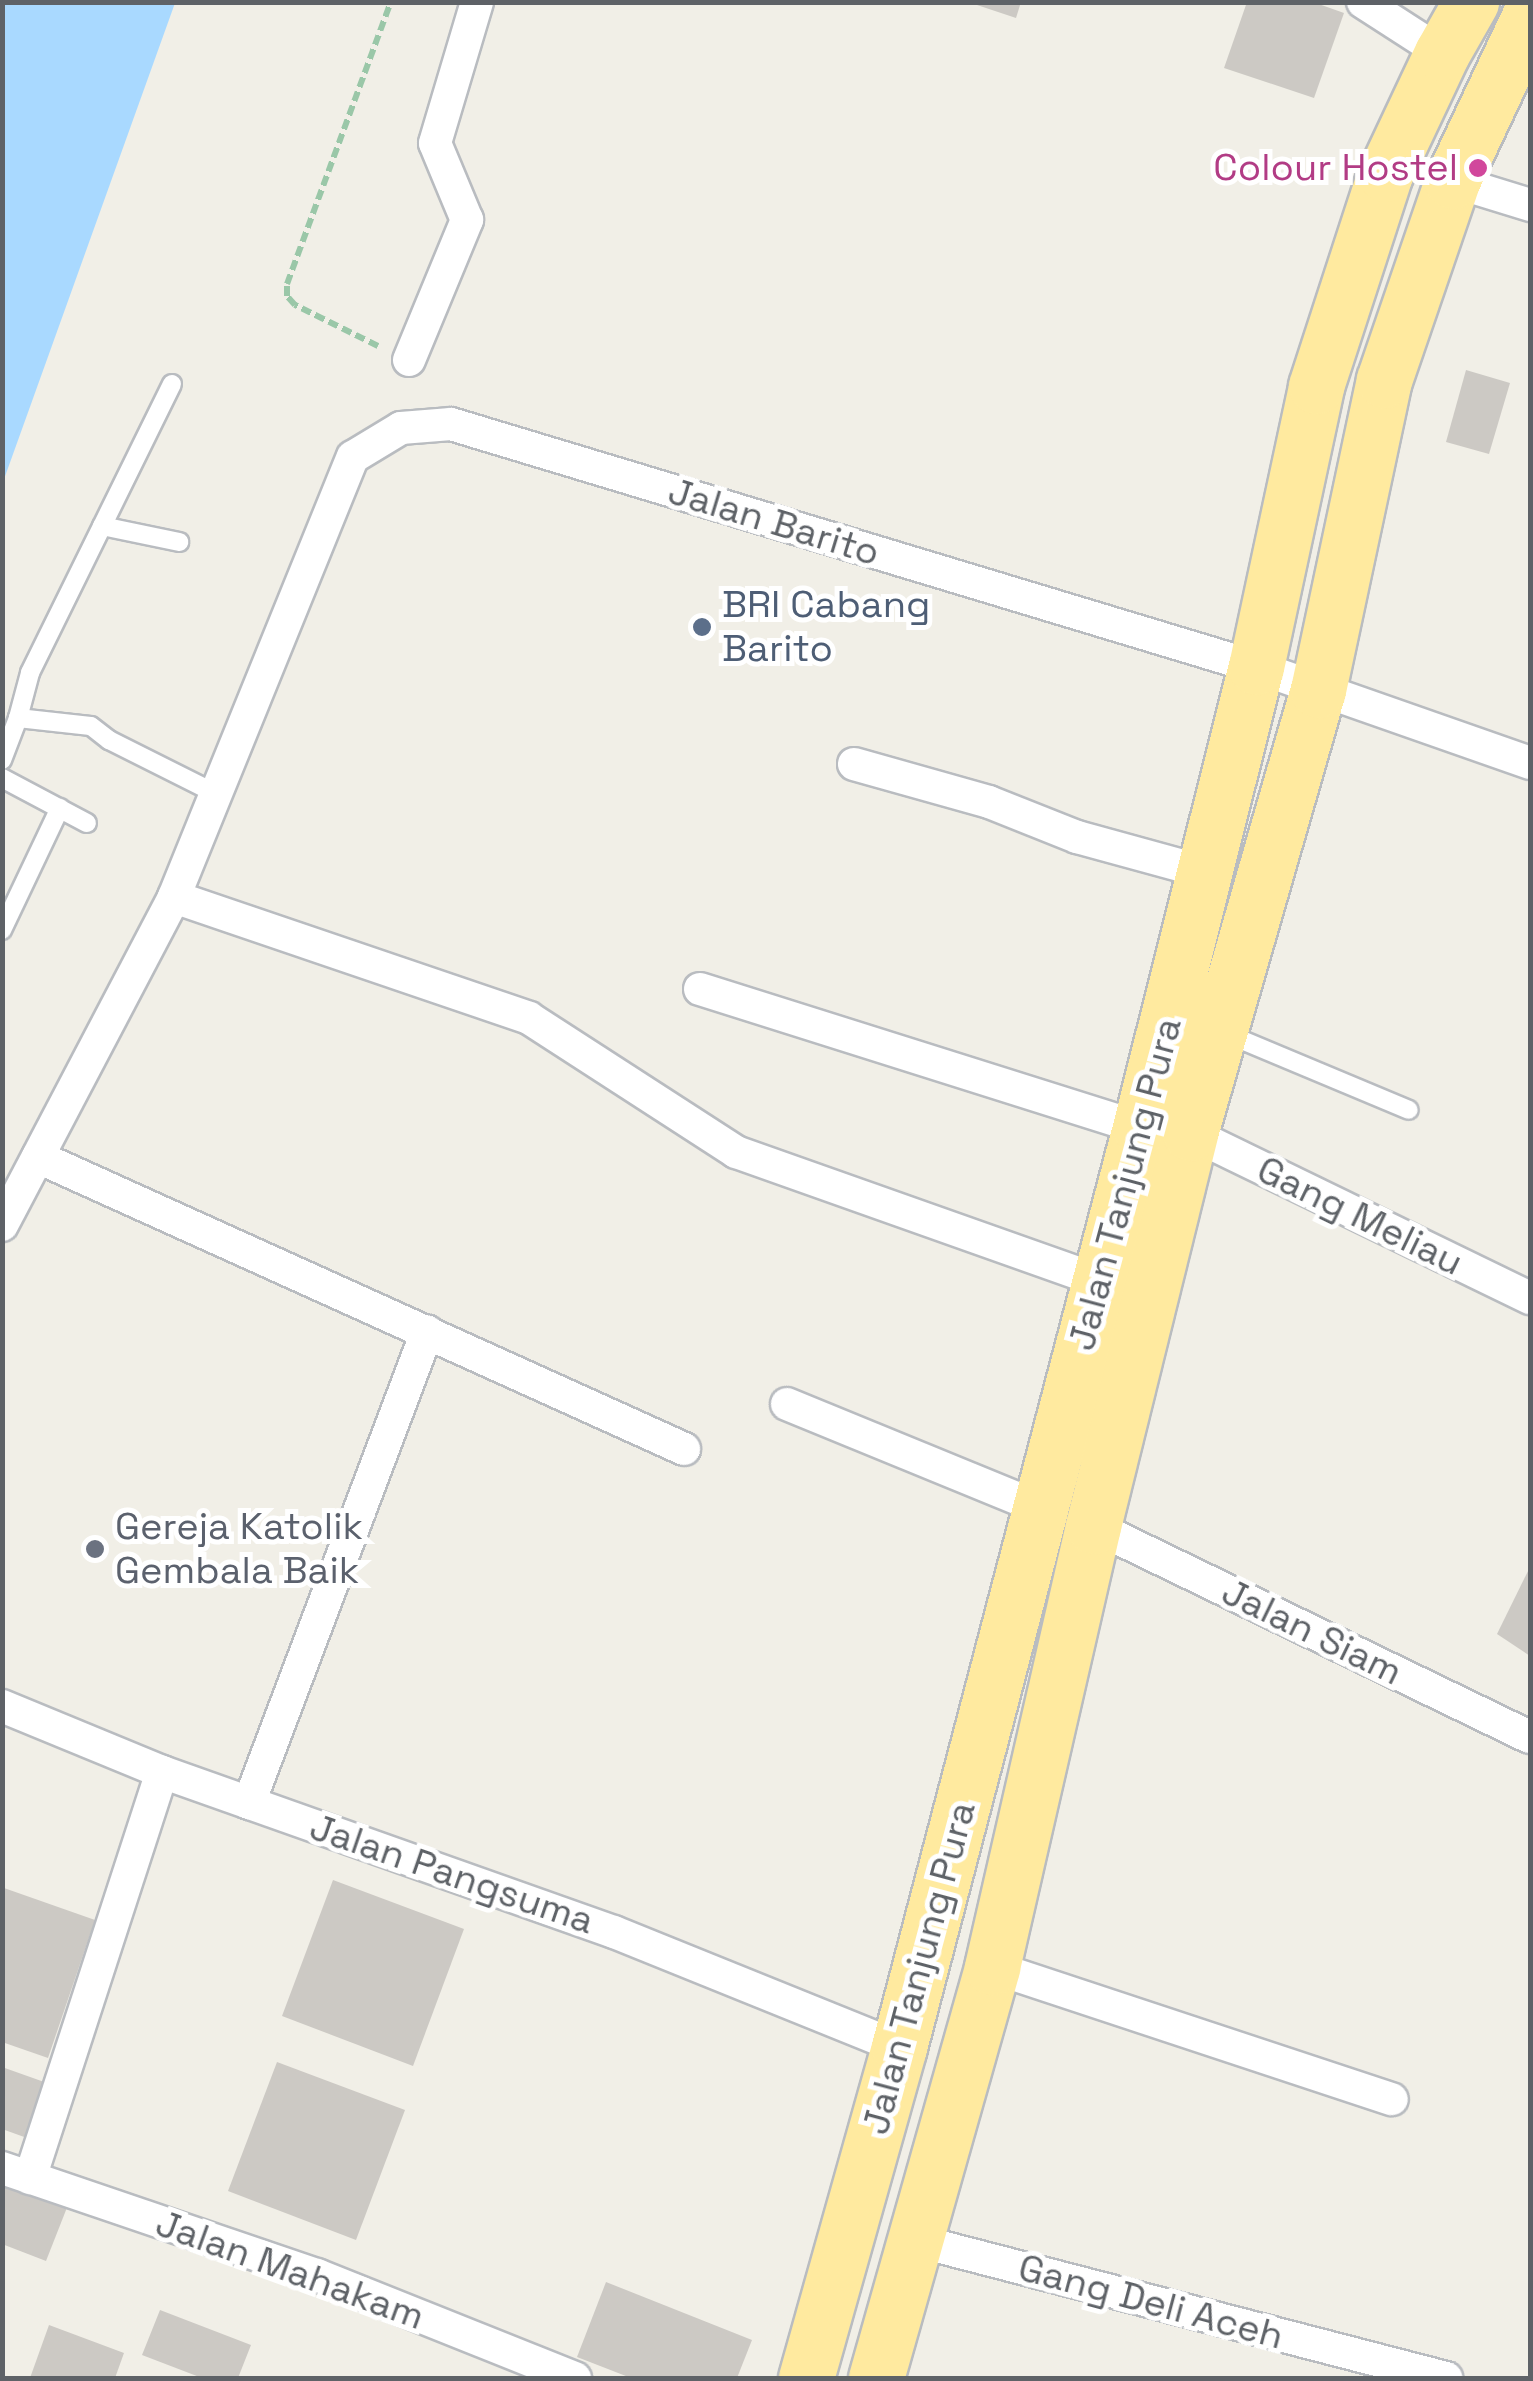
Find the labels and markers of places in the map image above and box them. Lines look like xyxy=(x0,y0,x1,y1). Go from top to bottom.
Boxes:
place label: Colour Hostel xyxy=(1213,145,1458,191)
marker: Colour Hostel xyxy=(1467,157,1489,179)
place label: BRI Cabang Barito xyxy=(722,582,930,672)
marker: BRI Cabang Barito xyxy=(691,616,713,638)
place label: Gereja Katolik Gembala Baik xyxy=(115,1504,363,1594)
marker: Gereja Katolik Gembala Baik xyxy=(84,1538,106,1560)

